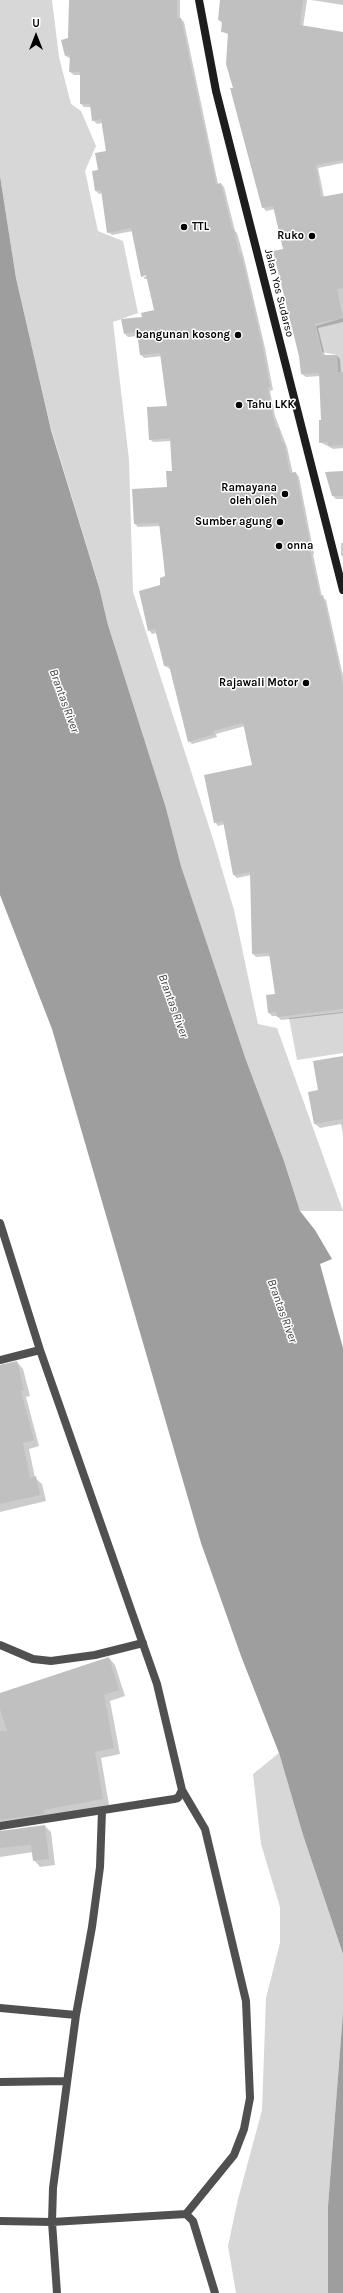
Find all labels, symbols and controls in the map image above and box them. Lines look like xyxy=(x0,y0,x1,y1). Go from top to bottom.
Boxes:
north arrow xyxy=(16,16,56,56)
text: U xyxy=(32,17,40,30)
place label: TTL xyxy=(192,220,209,234)
marker: TTL xyxy=(179,222,189,232)
place label: Ruko xyxy=(277,229,304,243)
marker: Ruko xyxy=(307,231,317,241)
street label: Jalan Yos Sudarso xyxy=(262,248,296,338)
place label: bangunan kosong xyxy=(136,328,230,342)
marker: bangunan kosong xyxy=(233,330,243,340)
place label: Tahu LKK xyxy=(247,398,295,412)
marker: Tahu LKK xyxy=(234,400,244,410)
place label: Ramayana oleh oleh xyxy=(221,481,277,507)
marker: Ramayana oleh oleh xyxy=(280,489,290,499)
place label: Sumber agung xyxy=(195,515,272,529)
marker: Sumber agung xyxy=(275,517,285,527)
place label: onna xyxy=(287,539,313,553)
marker: onna xyxy=(274,541,284,551)
water label: Brantas River xyxy=(46,667,82,735)
place label: Rajawali Motor xyxy=(219,676,298,690)
marker: Rajawali Motor xyxy=(301,678,311,688)
water label: Brantas River xyxy=(155,972,191,1040)
water label: Brantas River xyxy=(264,1277,300,1345)

